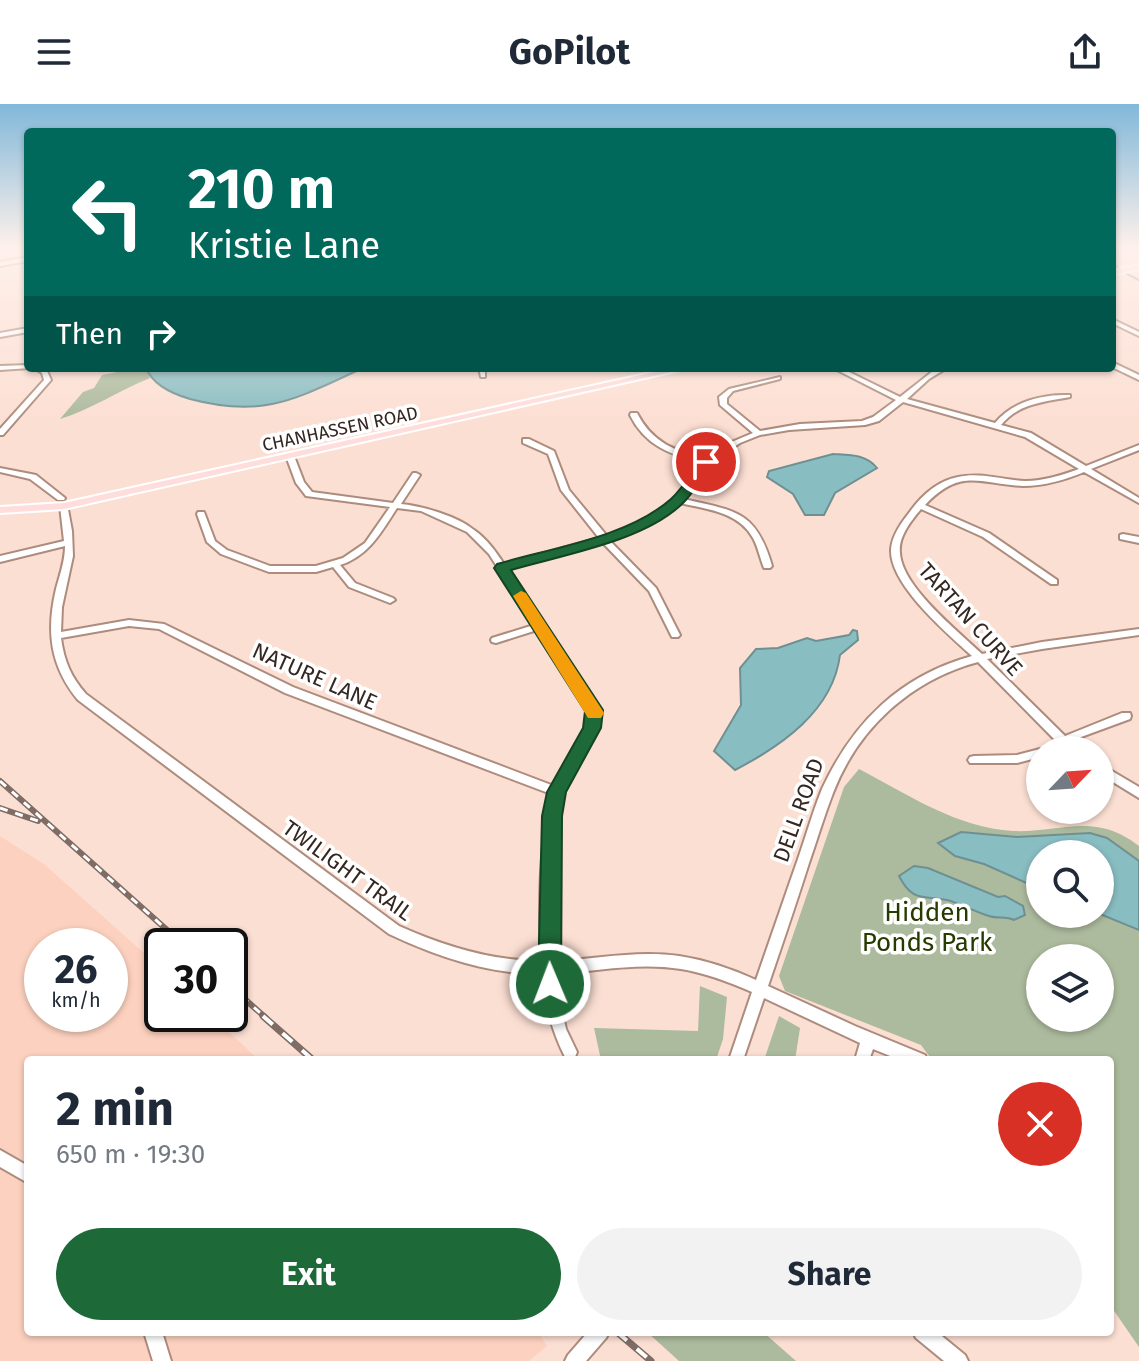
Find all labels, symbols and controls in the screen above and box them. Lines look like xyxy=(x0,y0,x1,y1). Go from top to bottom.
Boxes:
icon: menu xyxy=(32,30,76,74)
text: GoPilot xyxy=(509,30,630,74)
icon: share xyxy=(1063,30,1107,74)
text: 210 m xyxy=(188,156,335,223)
icon: left xyxy=(56,160,160,264)
text: Kristie Lane xyxy=(188,224,380,268)
icon: right xyxy=(139,312,183,356)
text: Then xyxy=(56,316,123,352)
street label: CHANHASSEN ROAD xyxy=(260,402,420,456)
pin xyxy=(672,428,740,496)
icon: arrive xyxy=(684,440,728,484)
street label: TARTAN CURVE xyxy=(913,557,1029,682)
street label: NATURE LANE xyxy=(248,637,381,716)
north arrow xyxy=(1026,736,1114,824)
map controls xyxy=(1026,736,1114,1032)
street label: DELL ROAD xyxy=(767,755,830,866)
street label: TWILIGHT TRAIL xyxy=(277,814,418,927)
button: search xyxy=(1026,840,1114,928)
park label: Hidden Ponds Park xyxy=(862,897,993,958)
speed limit sign: 30 xyxy=(144,928,248,1032)
position arrow xyxy=(508,942,592,1026)
button: layers xyxy=(1026,944,1114,1032)
text: 26 xyxy=(54,946,98,994)
text: km/h xyxy=(51,988,101,1012)
text: 2 min xyxy=(56,1080,174,1138)
button: close xyxy=(998,1082,1082,1166)
text: 650 m · 19:30 xyxy=(56,1139,205,1170)
button: Exit xyxy=(56,1228,561,1320)
button: Share xyxy=(577,1228,1082,1320)

